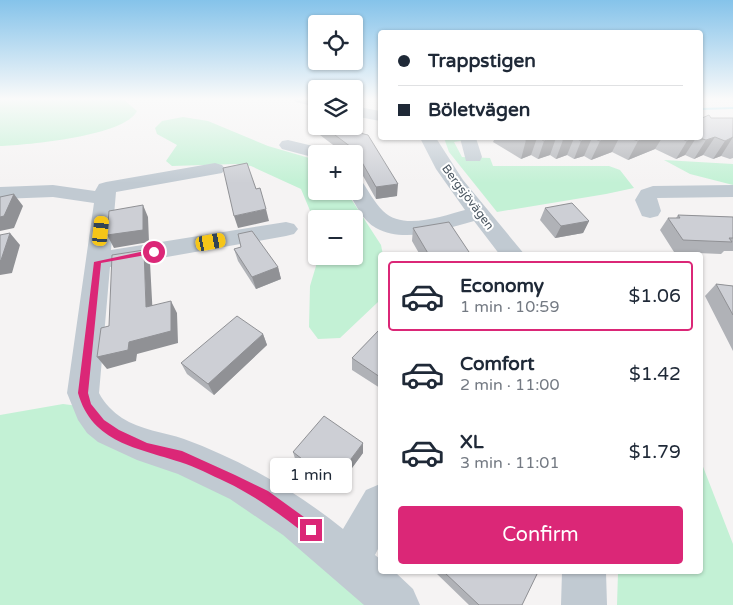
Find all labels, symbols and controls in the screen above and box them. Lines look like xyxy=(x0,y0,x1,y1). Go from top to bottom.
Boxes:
map controls xyxy=(308,15,363,265)
button: locate xyxy=(308,15,363,70)
text: Trappstigen xyxy=(428,50,536,72)
button: layers xyxy=(308,80,363,135)
text: Böletvägen xyxy=(428,99,530,121)
button: + xyxy=(308,145,363,200)
street label: Bergsjövägen xyxy=(439,162,497,232)
button: − xyxy=(308,210,363,265)
car xyxy=(91,215,110,247)
car xyxy=(194,232,227,252)
route start xyxy=(143,241,165,263)
icon: car xyxy=(400,274,445,319)
text: Economy xyxy=(460,275,544,297)
text: $1.06 xyxy=(629,285,681,307)
text: 1 min · 10:59 xyxy=(460,297,559,317)
icon: car xyxy=(400,352,445,397)
text: Comfort xyxy=(460,353,534,375)
text: $1.42 xyxy=(629,363,681,385)
text: 2 min · 11:00 xyxy=(460,375,559,395)
icon: car xyxy=(400,430,445,475)
text: XL xyxy=(460,431,484,453)
text: $1.79 xyxy=(629,441,681,463)
text: 3 min · 11:01 xyxy=(460,453,559,473)
callout: 1 min xyxy=(270,458,352,492)
text: 1 min xyxy=(290,465,332,485)
button: Confirm xyxy=(398,506,683,564)
route end xyxy=(300,519,322,541)

